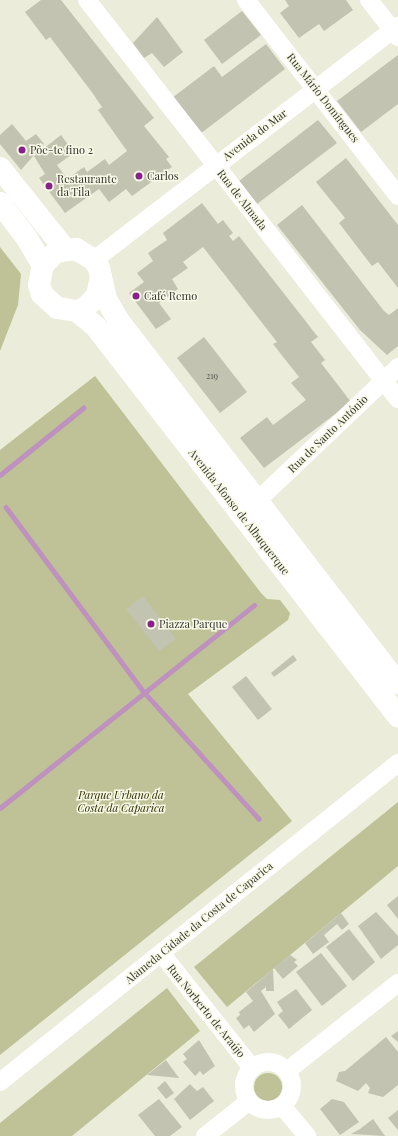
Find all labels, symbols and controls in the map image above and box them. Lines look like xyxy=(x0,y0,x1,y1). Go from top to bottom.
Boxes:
street label: Rua Mário Domingues xyxy=(284,51,362,145)
street label: Avenida do Mar xyxy=(220,106,290,164)
place label: Põe-te fino 2 xyxy=(30,143,93,157)
marker: Põe-te fino 2 xyxy=(17,145,27,155)
street label: Rua de Almada xyxy=(214,167,270,233)
place label: Carlos xyxy=(147,169,179,183)
marker: Carlos xyxy=(134,171,144,181)
place label: Restaurante da Tila xyxy=(57,173,117,199)
marker: Restaurante da Tila xyxy=(44,181,54,191)
place label: Café Remo xyxy=(144,289,197,303)
marker: Café Remo xyxy=(131,291,141,301)
house number: 219 xyxy=(206,370,218,380)
street label: Rua de Santo António xyxy=(285,392,371,476)
street label: Avenida Afonso de Albuquerque xyxy=(185,446,293,578)
place label: Piazza Parque xyxy=(159,617,227,631)
marker: Piazza Parque xyxy=(146,619,156,629)
park label: Parque Urbano da Costa da Caparica xyxy=(77,789,165,815)
street label: Alameda Cidade da Costa de Caparica xyxy=(122,859,276,987)
street label: Rua Norberto de Araújo xyxy=(164,962,248,1060)

